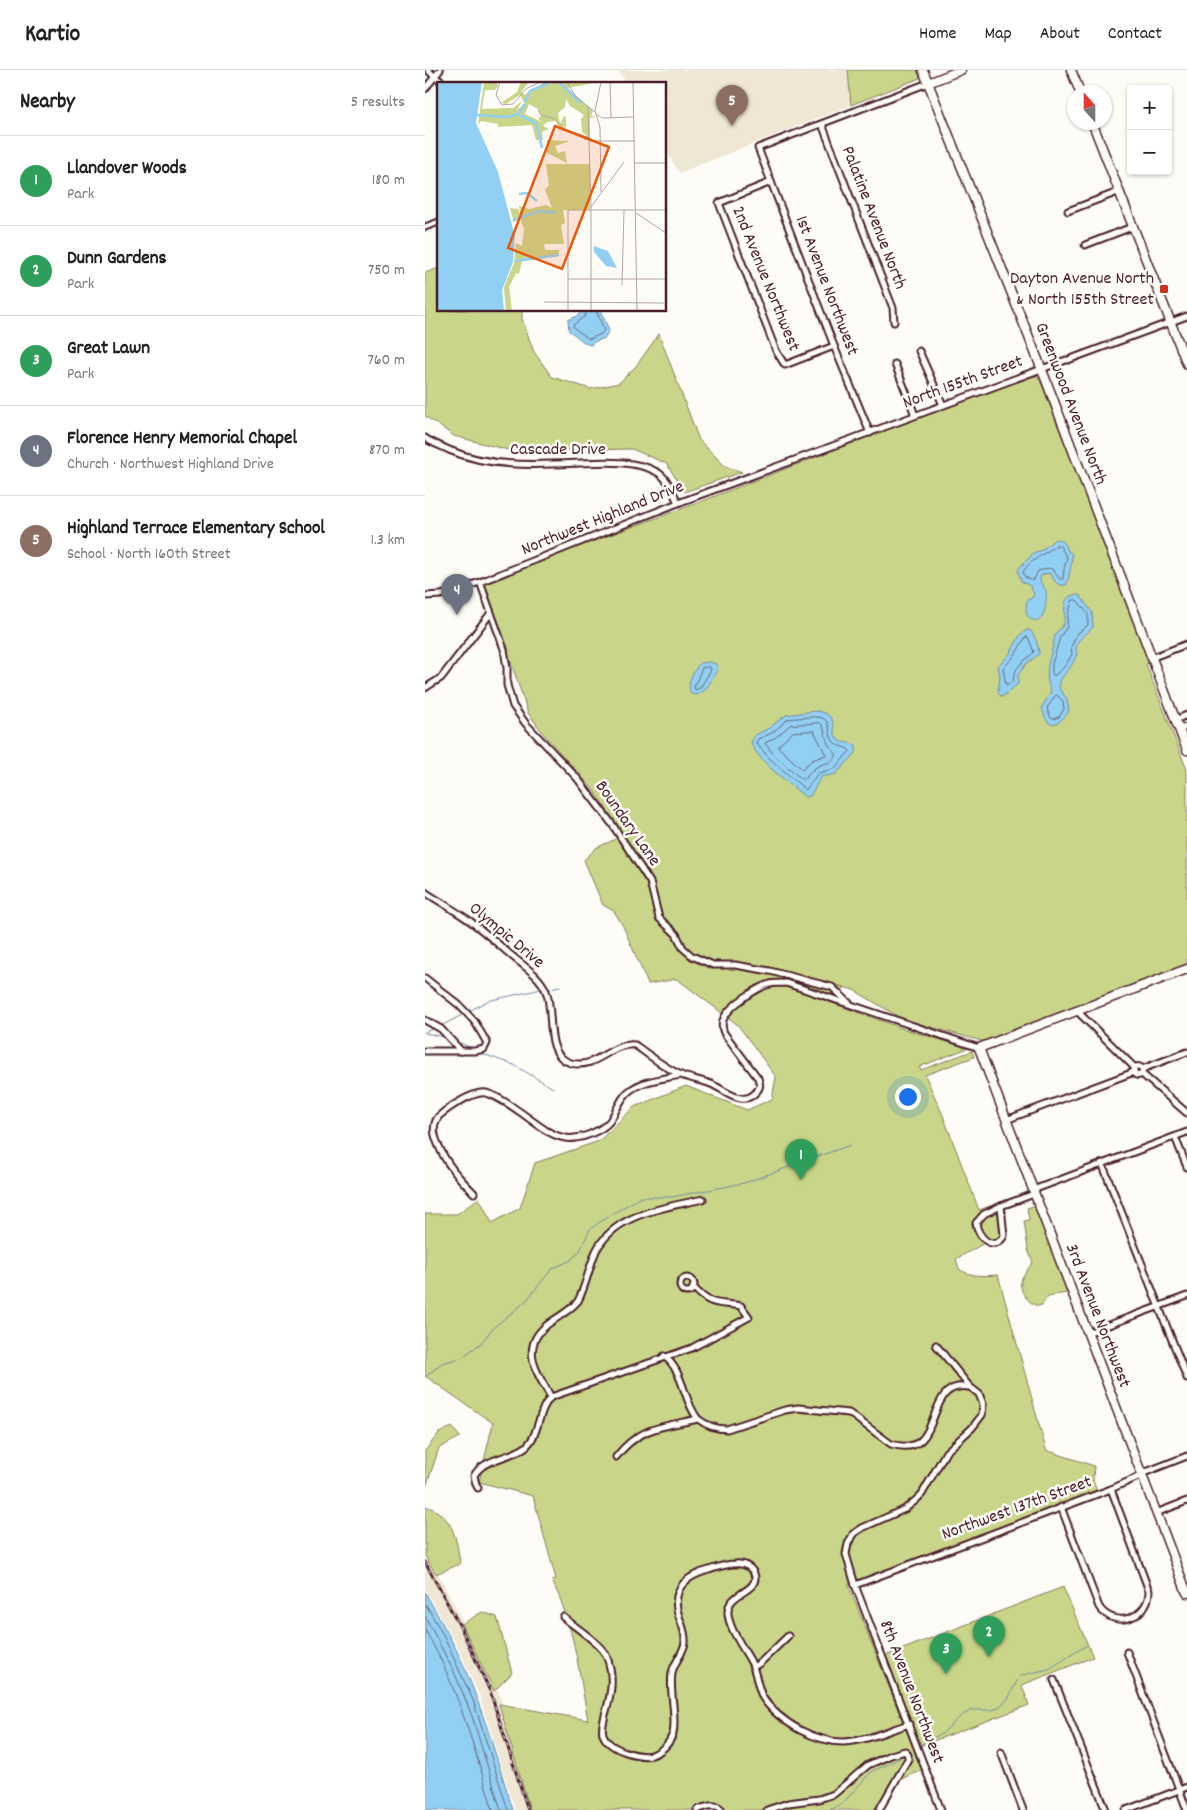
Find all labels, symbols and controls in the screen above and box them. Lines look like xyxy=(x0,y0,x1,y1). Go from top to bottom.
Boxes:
text: Kartio xyxy=(25,18,80,52)
text: Home xyxy=(919,22,956,47)
text: Map xyxy=(984,22,1012,47)
text: About xyxy=(1040,22,1080,47)
text: Contact xyxy=(1108,22,1162,47)
inset map xyxy=(437,82,666,311)
pin: 5 xyxy=(716,85,748,126)
north arrow xyxy=(1067,85,1112,130)
map controls xyxy=(1127,85,1172,175)
button: + xyxy=(1127,85,1172,130)
text: Nearby xyxy=(20,88,75,118)
text: 5 results xyxy=(351,91,405,114)
button: − xyxy=(1127,130,1172,175)
street label: Palatine Avenue North xyxy=(834,143,912,293)
text: Llandover Woods xyxy=(67,156,187,183)
text: 1 xyxy=(34,169,38,192)
text: 180 m xyxy=(372,169,405,192)
text: Park xyxy=(67,183,94,206)
street label: 2nd Avenue Northwest xyxy=(725,203,806,356)
street label: 1st Avenue Northwest xyxy=(788,213,864,360)
text: Dunn Gardens xyxy=(67,246,167,273)
text: 2 xyxy=(33,259,40,282)
text: 750 m xyxy=(368,259,405,282)
place label: Dayton Avenue North & North 155th Street xyxy=(1010,267,1154,313)
text: Park xyxy=(67,273,94,296)
marker: Dayton Avenue North & North 155th Street xyxy=(1158,283,1170,295)
street label: Greenwood Avenue North xyxy=(1028,319,1112,489)
text: Great Lawn xyxy=(67,336,150,363)
text: 3 xyxy=(32,349,40,372)
text: 760 m xyxy=(368,349,405,372)
street label: North 155th Street xyxy=(900,350,1027,416)
text: Park xyxy=(67,363,94,386)
text: Florence Henry Memorial Chapel xyxy=(67,426,297,453)
street label: Cascade Drive xyxy=(510,438,606,463)
text: 4 xyxy=(33,439,39,462)
text: 870 m xyxy=(369,439,405,462)
text: Church · Northwest Highland Drive xyxy=(67,453,274,476)
street label: Northwest Highland Drive xyxy=(518,475,688,563)
text: Highland Terrace Elementary School xyxy=(67,516,325,543)
text: 5 xyxy=(32,529,40,552)
text: 1.3 km xyxy=(371,529,405,552)
text: School · North 160th Street xyxy=(67,543,231,566)
pin: 4 xyxy=(441,574,473,615)
street label: Boundary Lane xyxy=(588,776,666,872)
street label: Olympic Drive xyxy=(463,897,549,975)
your location xyxy=(895,1084,921,1110)
pin: 1 xyxy=(785,1139,817,1180)
street label: 3rd Avenue Northwest xyxy=(1058,1240,1136,1392)
street label: Northwest 137th Street xyxy=(939,1470,1096,1548)
pin: 2 xyxy=(973,1616,1005,1657)
street label: 8th Avenue Northwest xyxy=(872,1617,950,1768)
pin: 3 xyxy=(930,1633,962,1674)

